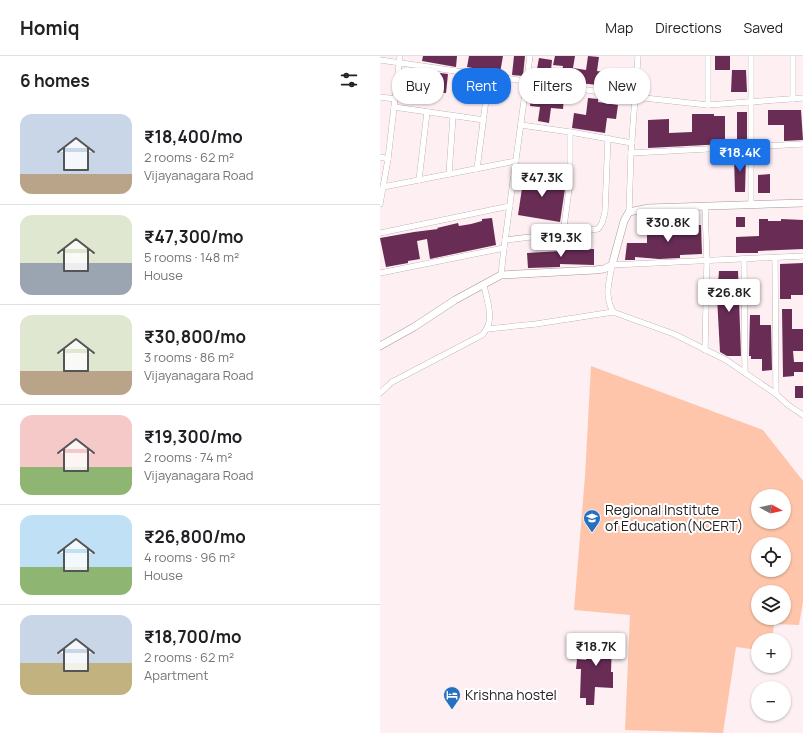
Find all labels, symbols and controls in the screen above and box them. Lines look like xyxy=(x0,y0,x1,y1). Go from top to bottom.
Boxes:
text: Homiq xyxy=(20,15,80,41)
text: Map xyxy=(605,18,633,37)
text: Directions xyxy=(655,18,722,37)
text: Saved xyxy=(744,18,783,37)
chip: Buy xyxy=(392,68,444,104)
chip: Rent xyxy=(452,68,511,104)
chip: Filters xyxy=(519,68,586,104)
chip: New xyxy=(594,68,650,104)
text: 6 homes xyxy=(20,69,90,92)
icon: filters xyxy=(338,69,360,91)
text: ₹18,400/mo xyxy=(144,125,243,148)
icon: home xyxy=(52,130,100,178)
pin: ₹18.4K xyxy=(707,139,773,173)
text: ₹18.4K xyxy=(719,143,761,161)
text: 2 rooms · 62 m² xyxy=(144,148,234,166)
pin: ₹47.3K xyxy=(509,164,575,198)
text: Vijayanagara Road xyxy=(144,166,253,184)
text: ₹47.3K xyxy=(521,168,563,186)
pin: ₹30.8K xyxy=(635,209,701,243)
text: ₹30.8K xyxy=(646,213,690,231)
pin: ₹19.3K xyxy=(528,224,594,258)
text: ₹47,300/mo xyxy=(144,225,244,248)
text: ₹19.3K xyxy=(540,228,582,246)
icon: home xyxy=(52,231,100,279)
text: 5 rooms · 148 m² xyxy=(144,248,239,266)
text: House xyxy=(144,266,183,284)
pin: ₹26.8K xyxy=(696,279,762,313)
text: ₹26.8K xyxy=(707,283,751,301)
text: ₹30,800/mo xyxy=(144,325,246,348)
icon: home xyxy=(52,331,100,379)
text: 3 rooms · 86 m² xyxy=(144,348,234,366)
text: Vijayanagara Road xyxy=(144,366,253,384)
text: ₹19,300/mo xyxy=(144,425,242,448)
icon: home xyxy=(52,431,100,479)
text: 2 rooms · 74 m² xyxy=(144,448,232,466)
text: Vijayanagara Road xyxy=(144,466,253,484)
north arrow xyxy=(751,489,791,529)
map controls xyxy=(751,489,791,721)
place label: Regional Institute of Education(NCERT) xyxy=(605,500,743,535)
school or university icon: Regional Institute of Education(NCERT) xyxy=(582,508,602,533)
text: ₹26,800/mo xyxy=(144,525,246,548)
icon: home xyxy=(52,531,100,579)
button: locate xyxy=(751,537,791,577)
text: 4 rooms · 96 m² xyxy=(144,548,235,566)
text: House xyxy=(144,566,183,584)
button: layers xyxy=(751,585,791,625)
text: ₹18,700/mo xyxy=(144,625,241,648)
icon: home xyxy=(52,631,100,679)
pin: ₹18.7K xyxy=(563,633,629,667)
button: + xyxy=(751,633,791,673)
text: ₹18.7K xyxy=(576,637,616,655)
text: 2 rooms · 62 m² xyxy=(144,648,234,666)
text: Apartment xyxy=(144,666,208,684)
button: − xyxy=(751,681,791,721)
hotel icon: Krishna hostel xyxy=(442,685,462,710)
place label: Krishna hostel xyxy=(465,685,557,704)

